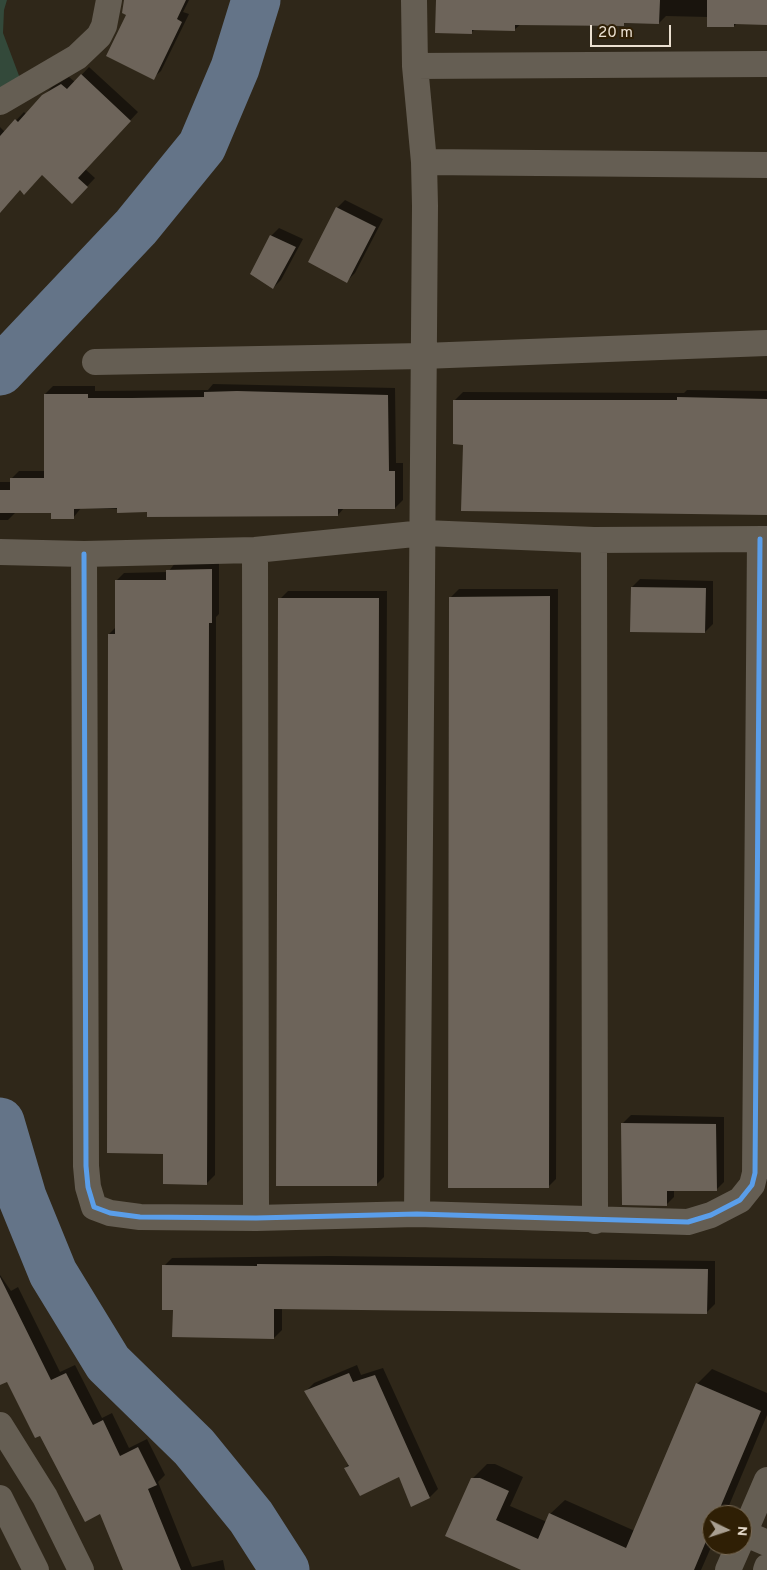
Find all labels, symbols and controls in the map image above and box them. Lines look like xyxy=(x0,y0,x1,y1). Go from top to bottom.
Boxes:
scale bar xyxy=(592,15,673,47)
text: 20 m xyxy=(598,24,633,43)
north arrow xyxy=(702,1505,752,1555)
text: N xyxy=(733,1525,750,1537)

